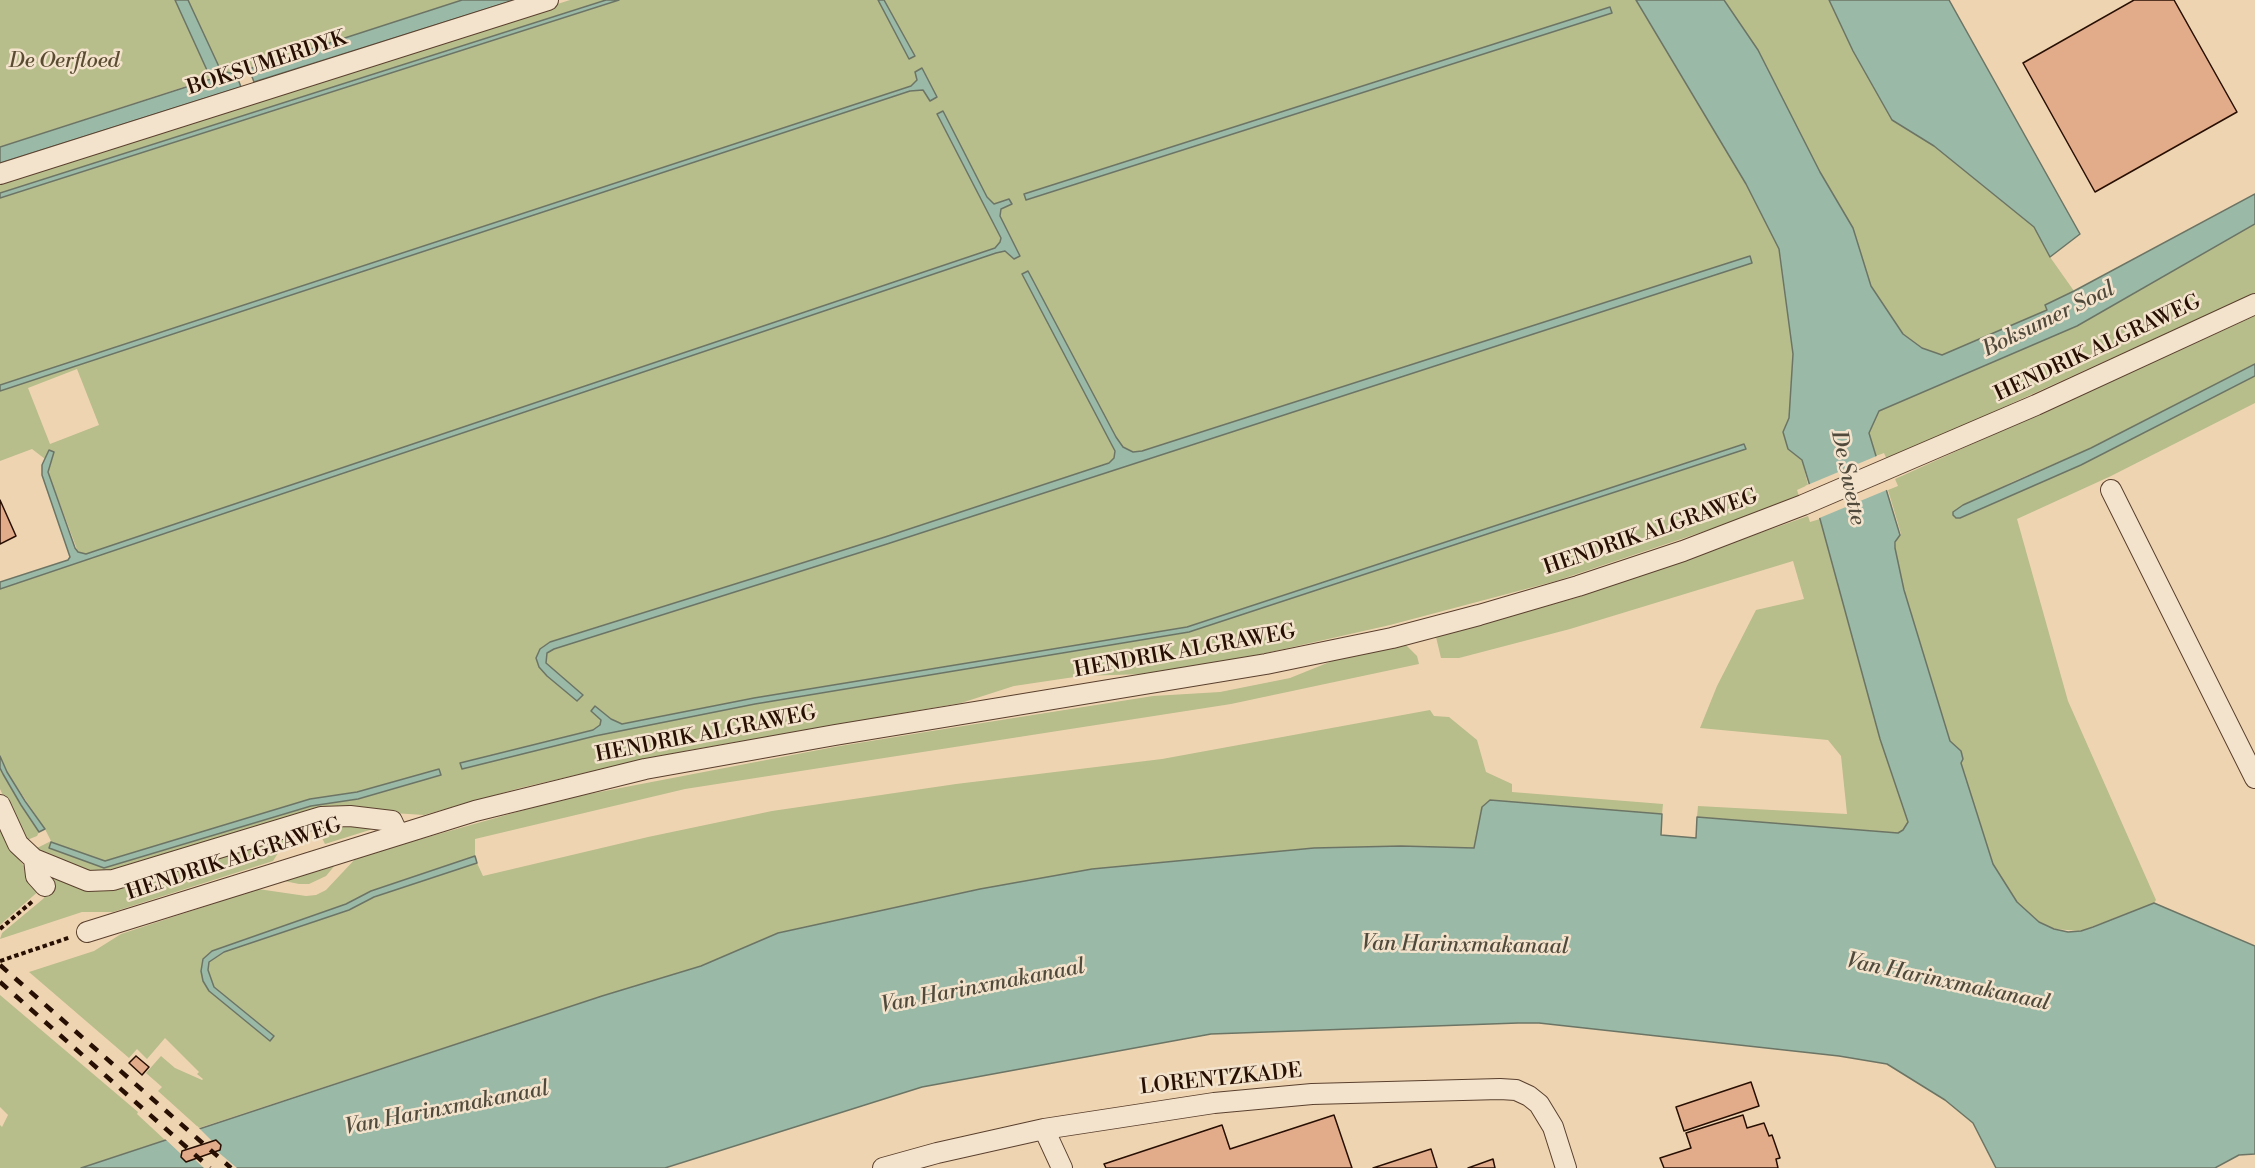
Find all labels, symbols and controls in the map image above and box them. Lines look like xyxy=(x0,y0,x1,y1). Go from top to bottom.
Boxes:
street label: BOKSUMERDYK xyxy=(184,26,350,102)
park label: De Oerfloed xyxy=(9,49,119,75)
water label: Boksumer Soal xyxy=(1978,276,2120,364)
street label: HENDRIK ALGRAWEG xyxy=(1991,290,2205,408)
water label: De Swette xyxy=(1824,428,1870,528)
street label: HENDRIK ALGRAWEG xyxy=(1541,484,1761,582)
street label: HENDRIK ALGRAWEG xyxy=(1072,620,1298,684)
street label: HENDRIK ALGRAWEG xyxy=(593,701,819,769)
street label: HENDRIK ALGRAWEG xyxy=(123,813,345,907)
water label: Van Harinxmakanaal xyxy=(1361,931,1569,961)
water label: Van Harinxmakanaal xyxy=(1844,949,2052,1017)
water label: Van Harinxmakanaal xyxy=(879,954,1087,1020)
street label: LORENTZKADE xyxy=(1139,1059,1303,1101)
water label: Van Harinxmakanaal xyxy=(343,1076,551,1142)

